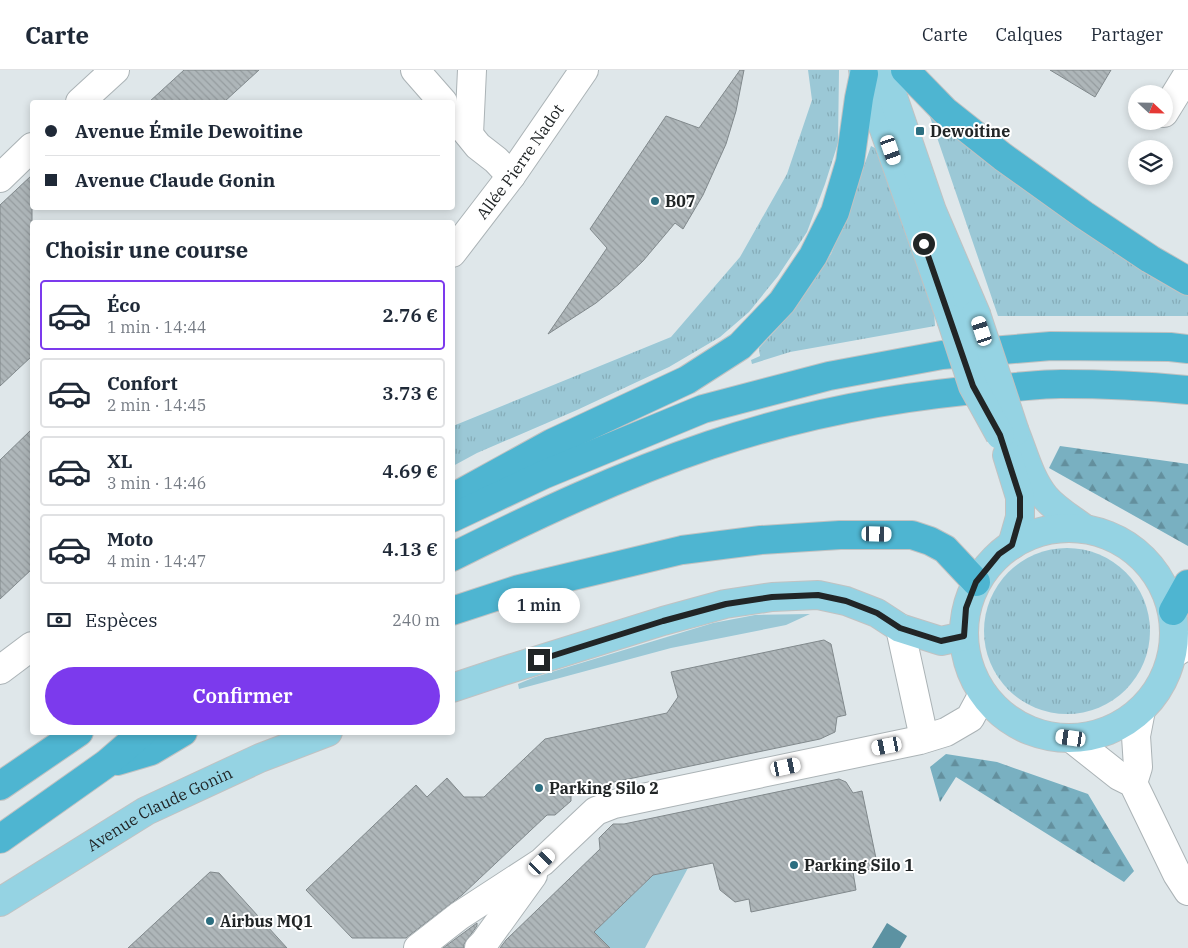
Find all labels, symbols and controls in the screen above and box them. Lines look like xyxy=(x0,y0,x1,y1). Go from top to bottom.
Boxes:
text: Carte xyxy=(25,19,89,51)
text: Carte xyxy=(922,23,968,46)
text: Calques xyxy=(996,23,1063,46)
text: Partager xyxy=(1091,23,1163,46)
north arrow xyxy=(1128,85,1172,130)
map controls xyxy=(1128,85,1173,185)
street label: Allée Pierre Nadot xyxy=(472,100,568,223)
text: Avenue Émile Dewoitine xyxy=(75,119,303,143)
place label: Dewoitine xyxy=(930,121,1010,141)
marker: Dewoitine xyxy=(914,125,926,137)
car xyxy=(879,133,902,167)
button: layers xyxy=(1128,140,1173,185)
text: Avenue Claude Gonin xyxy=(75,168,275,192)
place label: B07 xyxy=(665,191,695,211)
marker: B07 xyxy=(649,195,661,207)
route start xyxy=(913,233,935,255)
text: Choisir une course xyxy=(45,235,248,264)
icon: car xyxy=(47,293,92,338)
text: Éco xyxy=(107,293,140,317)
text: 2.76 € xyxy=(382,303,438,327)
car xyxy=(970,314,993,348)
text: 1 min · 14:44 xyxy=(107,317,206,337)
icon: car xyxy=(47,371,92,416)
text: Confort xyxy=(107,371,178,395)
text: 3.73 € xyxy=(382,381,438,405)
text: 2 min · 14:45 xyxy=(107,395,206,415)
icon: car xyxy=(47,449,92,494)
text: XL xyxy=(107,449,133,473)
text: 4.69 € xyxy=(382,459,438,483)
text: 3 min · 14:46 xyxy=(107,473,206,493)
car xyxy=(861,526,892,542)
icon: car xyxy=(47,527,92,572)
text: Moto xyxy=(107,527,153,551)
text: 4.13 € xyxy=(382,537,438,561)
text: 4 min · 14:47 xyxy=(107,551,206,571)
callout: 1 min xyxy=(498,588,580,622)
text: 1 min xyxy=(517,595,561,615)
icon: cash xyxy=(45,606,73,634)
text: Espèces xyxy=(85,608,158,632)
text: 240 m xyxy=(392,610,440,630)
route end xyxy=(528,649,550,671)
button: Confirmer xyxy=(45,667,440,725)
car xyxy=(1055,728,1086,748)
car xyxy=(870,736,903,756)
car xyxy=(769,757,802,777)
street label: Avenue Claude Gonin xyxy=(83,762,235,855)
place label: Parking Silo 2 xyxy=(549,778,659,798)
marker: Parking Silo 2 xyxy=(533,782,545,794)
car xyxy=(525,846,558,878)
place label: Parking Silo 1 xyxy=(804,855,914,875)
marker: Parking Silo 1 xyxy=(788,859,800,871)
place label: Airbus MQ1 xyxy=(220,911,313,931)
marker: Airbus MQ1 xyxy=(204,915,216,927)

